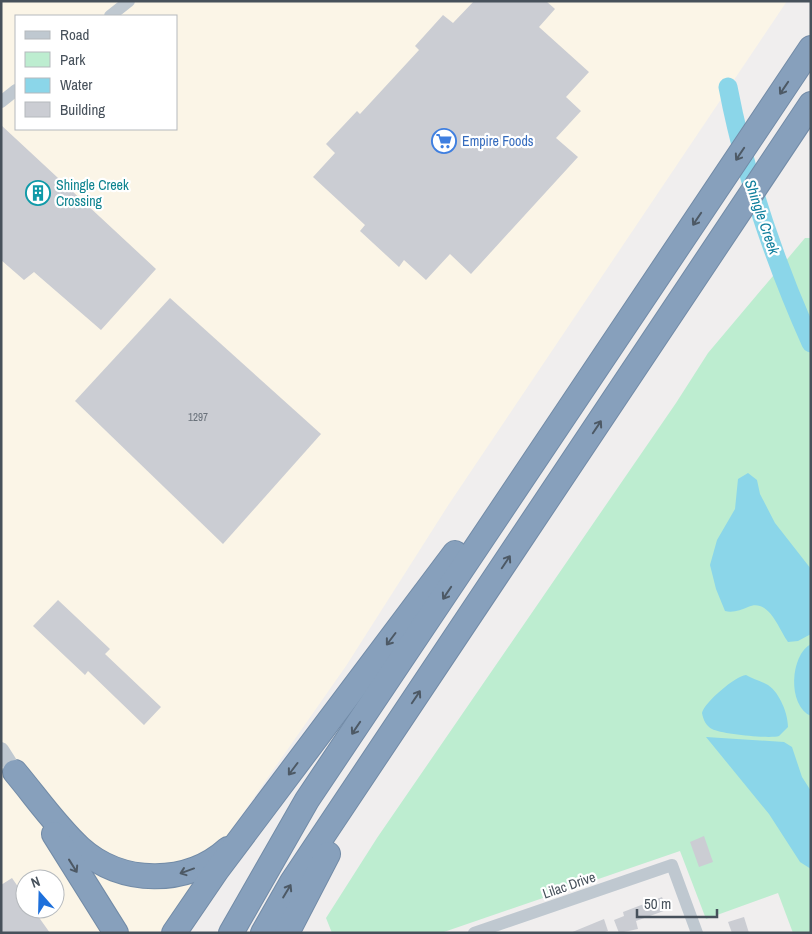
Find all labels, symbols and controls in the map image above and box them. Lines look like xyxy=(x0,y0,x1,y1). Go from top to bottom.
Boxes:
legend xyxy=(15,15,178,130)
text: Road xyxy=(60,24,89,45)
text: Park xyxy=(60,49,86,70)
text: Water xyxy=(60,74,92,95)
one-way arrow xyxy=(779,81,789,95)
text: Building xyxy=(60,99,105,120)
supermarket icon: Empire Foods xyxy=(431,128,457,154)
place label: Empire Foods xyxy=(462,132,534,150)
one-way arrow xyxy=(735,147,745,161)
place label: Shingle Creek Crossing xyxy=(56,176,129,210)
water label: Shingle Creek xyxy=(740,177,785,258)
building icon: Shingle Creek Crossing xyxy=(25,180,51,206)
one-way arrow xyxy=(692,212,702,226)
house number: 1297 xyxy=(188,410,208,424)
one-way arrow xyxy=(591,420,602,434)
one-way arrow xyxy=(501,555,511,569)
one-way arrow xyxy=(442,586,452,600)
one-way arrow xyxy=(386,632,396,646)
one-way arrow xyxy=(411,690,421,704)
one-way arrow xyxy=(351,720,361,734)
one-way arrow xyxy=(288,762,299,775)
one-way arrow xyxy=(69,858,79,872)
one-way arrow xyxy=(180,867,195,876)
street label: Lilac Drive xyxy=(540,868,598,902)
north arrow xyxy=(15,869,65,919)
text: N xyxy=(29,872,43,892)
one-way arrow xyxy=(283,884,293,898)
scale bar xyxy=(637,886,717,918)
text: 50 m xyxy=(644,893,671,914)

